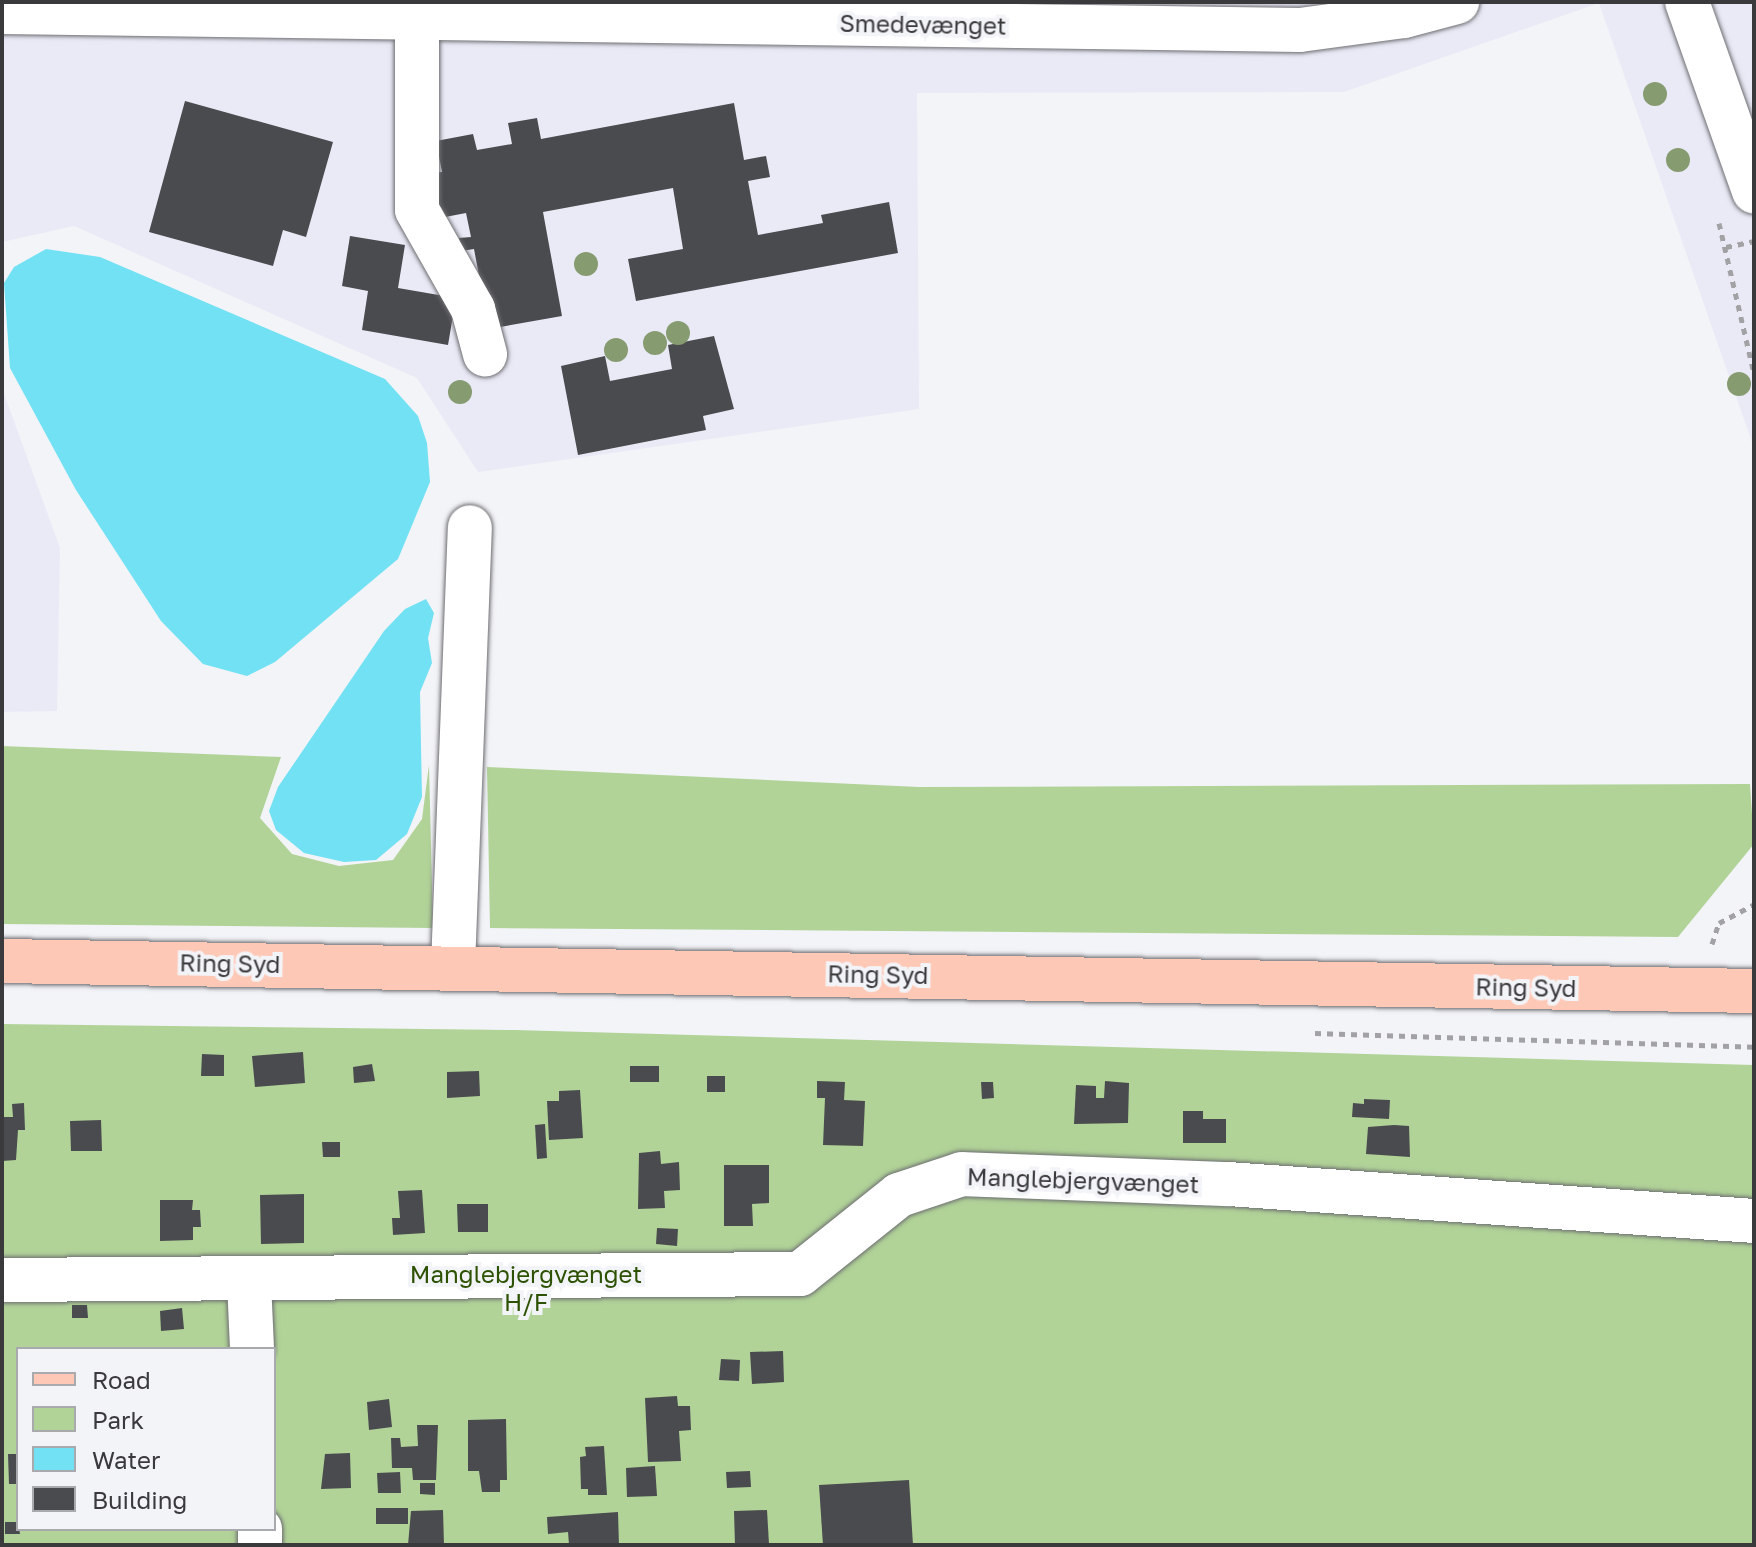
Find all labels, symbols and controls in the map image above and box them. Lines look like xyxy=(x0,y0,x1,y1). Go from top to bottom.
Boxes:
street label: Smedevænget xyxy=(839,8,1007,40)
street label: Ring Syd xyxy=(179,948,281,978)
street label: Ring Syd xyxy=(827,959,929,989)
street label: Ring Syd xyxy=(1475,972,1577,1002)
street label: Manglebjergvænget xyxy=(966,1162,1200,1198)
park label: Manglebjergvænget H/F xyxy=(410,1260,642,1316)
legend xyxy=(16,1347,276,1531)
text: Road xyxy=(92,1365,151,1394)
text: Park xyxy=(92,1405,144,1434)
text: Water xyxy=(92,1445,160,1474)
text: Building xyxy=(92,1485,187,1514)

